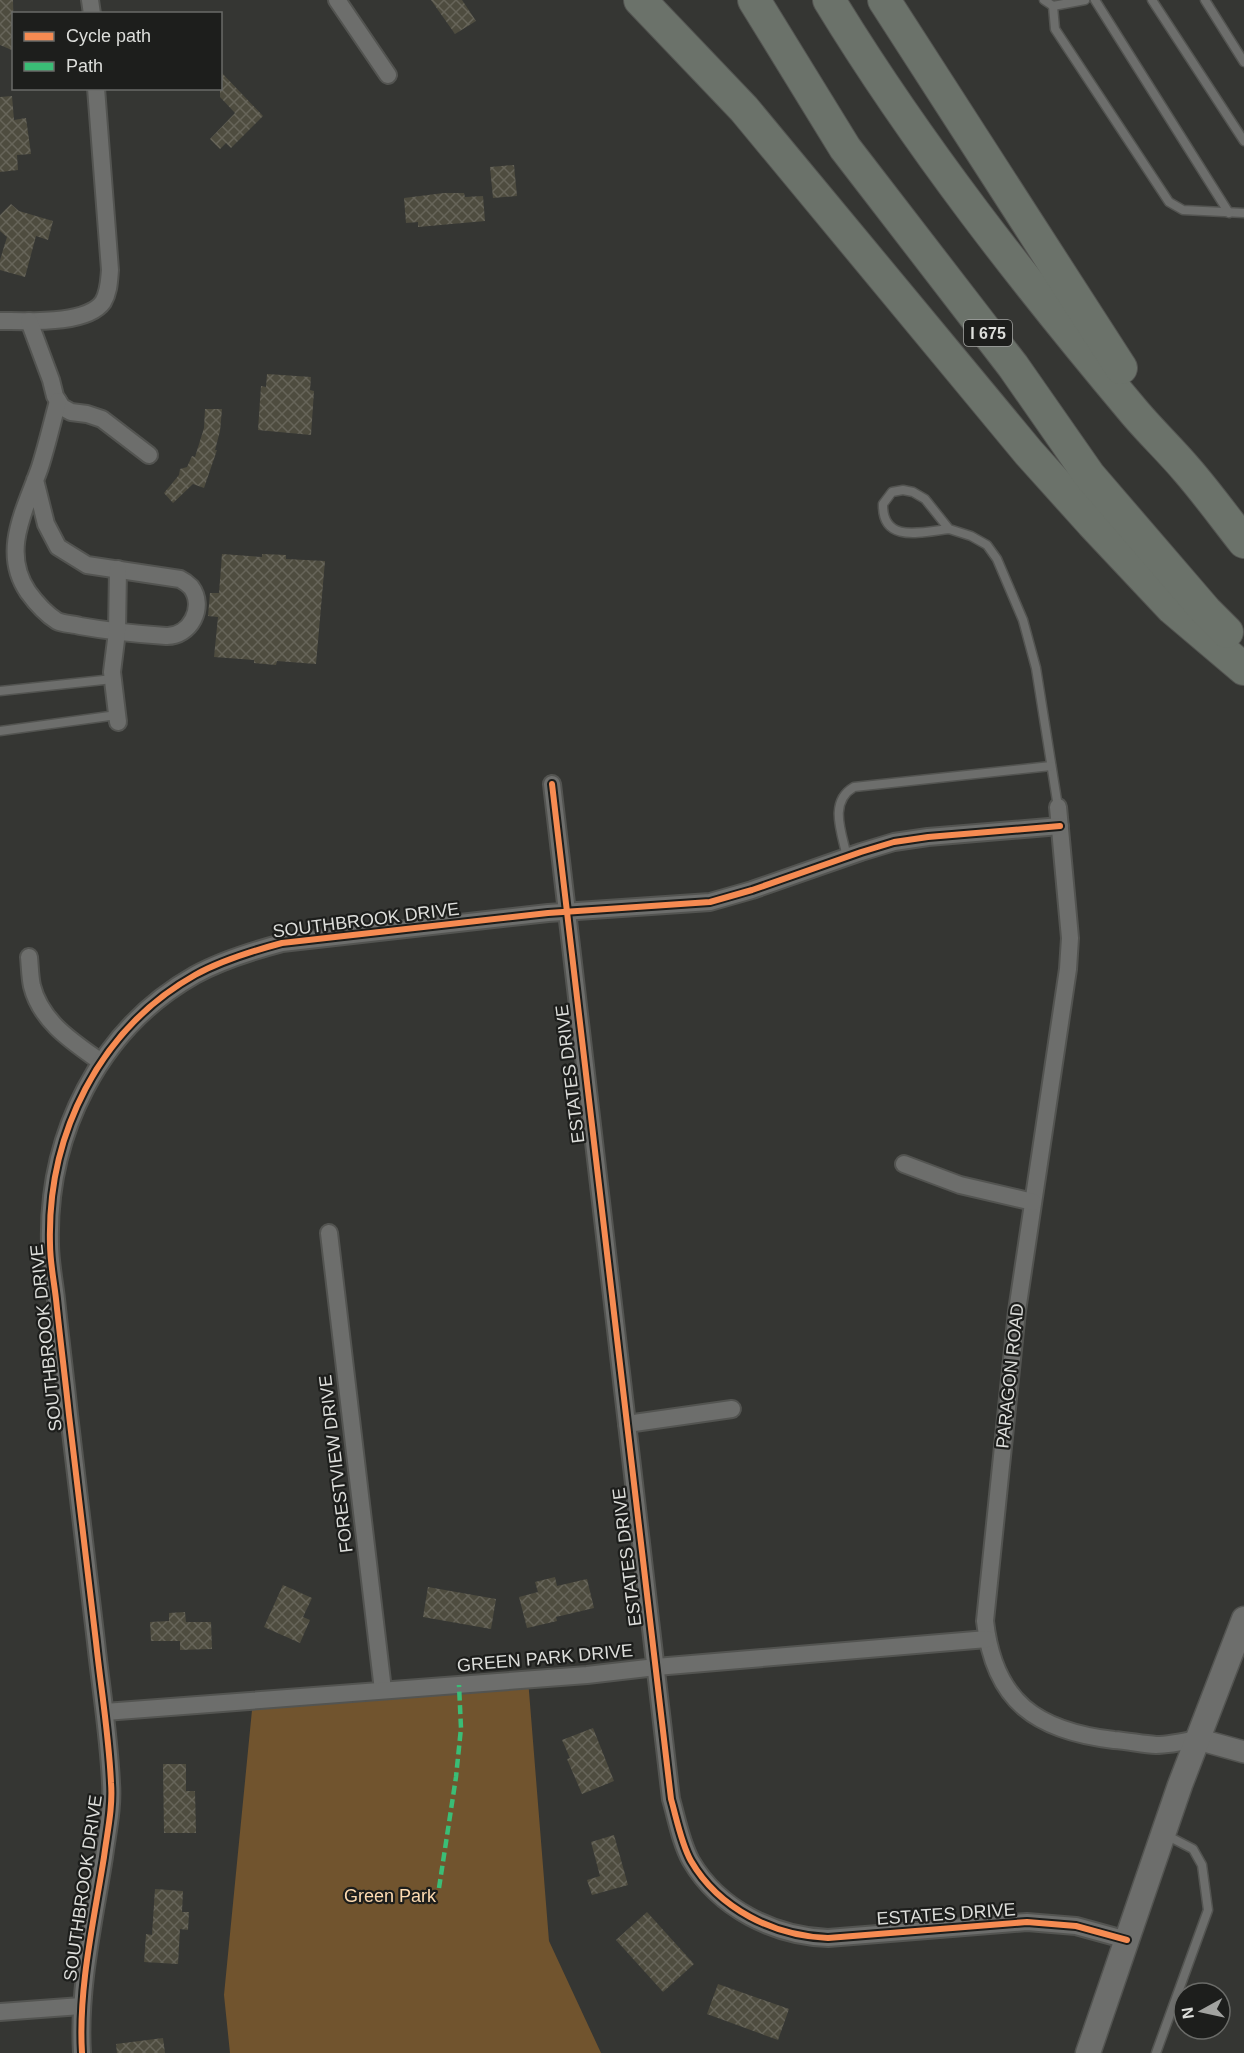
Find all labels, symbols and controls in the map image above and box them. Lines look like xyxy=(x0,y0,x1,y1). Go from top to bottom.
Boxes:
legend xyxy=(12,12,222,90)
text: Cycle path xyxy=(66,26,151,46)
text: Path xyxy=(66,56,103,76)
road number: I 675 xyxy=(964,320,1012,346)
street label: SOUTHBROOK DRIVE xyxy=(271,899,461,941)
street label: ESTATES DRIVE xyxy=(552,1004,588,1144)
street label: SOUTHBROOK DRIVE xyxy=(26,1243,66,1433)
street label: PARAGON ROAD xyxy=(992,1303,1028,1449)
street label: FORESTVIEW DRIVE xyxy=(315,1374,357,1554)
street label: ESTATES DRIVE xyxy=(609,1487,645,1627)
street label: GREEN PARK DRIVE xyxy=(456,1640,634,1676)
street label: SOUTHBROOK DRIVE xyxy=(60,1794,106,1982)
park label: Green Park xyxy=(344,1886,437,1906)
street label: ESTATES DRIVE xyxy=(876,1899,1016,1929)
north arrow xyxy=(1172,1981,1232,2041)
text: N xyxy=(1178,2006,1197,2020)

